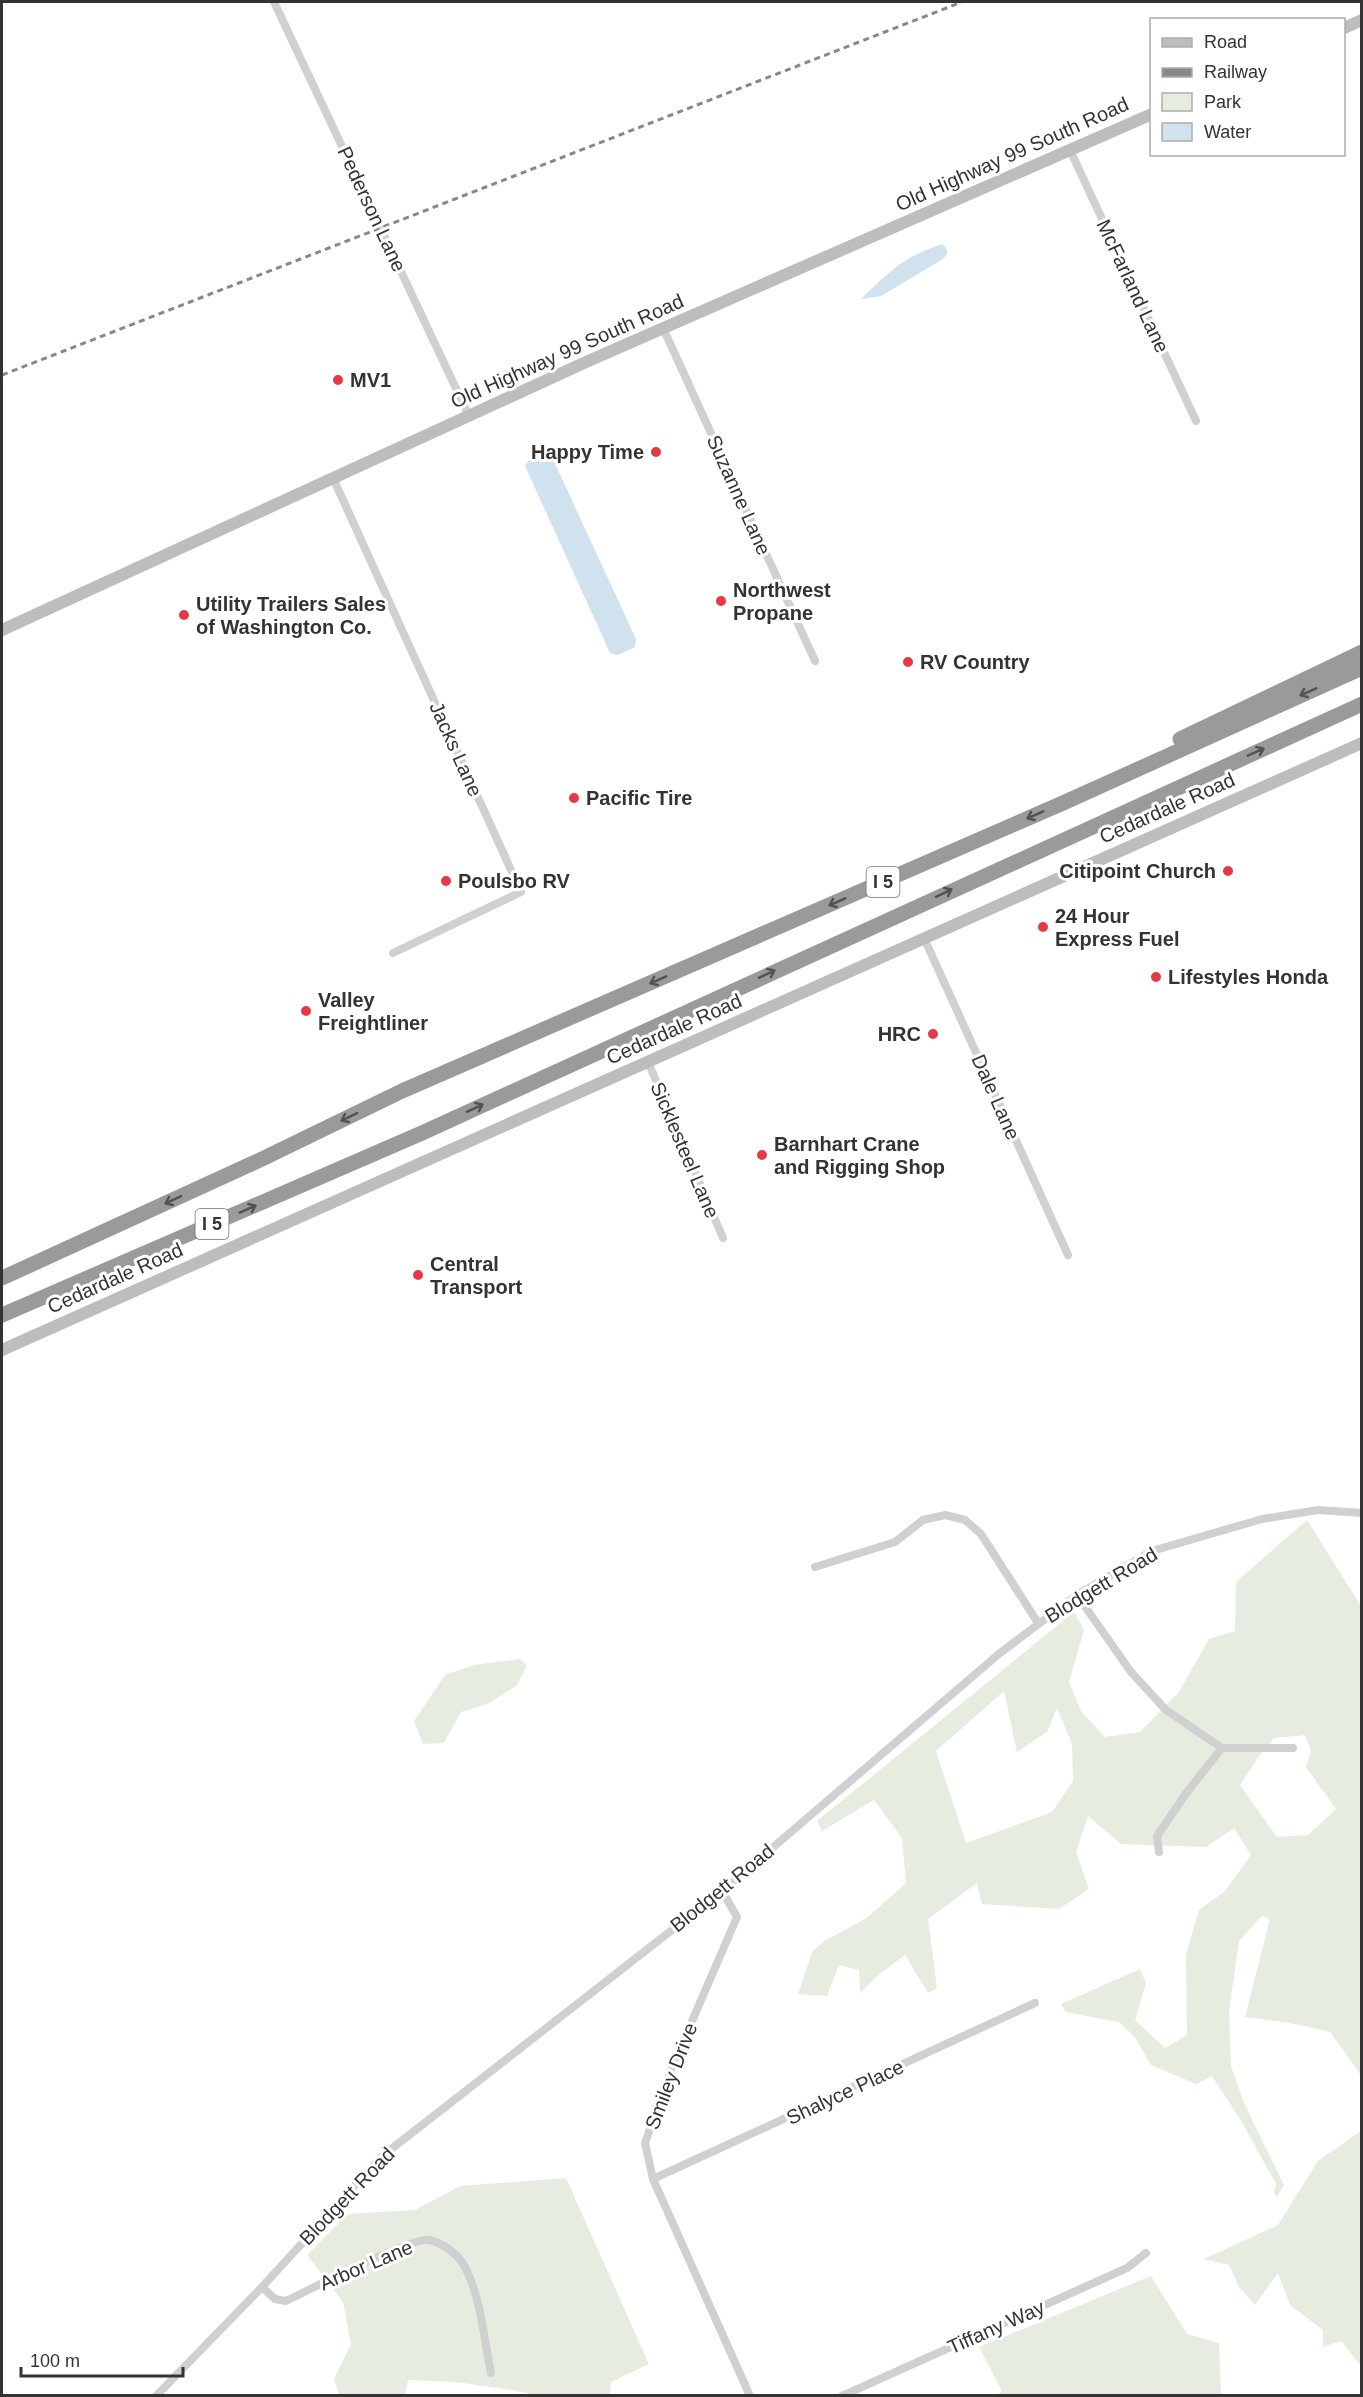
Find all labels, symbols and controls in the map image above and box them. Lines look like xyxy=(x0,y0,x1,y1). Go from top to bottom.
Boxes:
legend xyxy=(1150,18,1345,156)
text: Road xyxy=(1204,32,1247,52)
text: Railway xyxy=(1204,62,1267,82)
text: Park xyxy=(1204,92,1242,112)
street label: Old Highway 99 South Road xyxy=(892,93,1132,215)
text: Water xyxy=(1204,122,1251,142)
street label: Pederson Lane xyxy=(333,143,411,275)
street label: McFarland Lane xyxy=(1092,216,1174,356)
street label: Old Highway 99 South Road xyxy=(447,290,687,412)
place label: MV1 xyxy=(350,369,391,391)
marker: MV1 xyxy=(331,373,345,387)
street label: Suzanne Lane xyxy=(703,432,775,558)
place label: Happy Time xyxy=(531,441,644,463)
marker: Happy Time xyxy=(649,445,663,459)
place label: Northwest Propane xyxy=(733,579,831,624)
place label: Utility Trailers Sales of Washington Co. xyxy=(196,593,386,638)
marker: Northwest Propane xyxy=(714,594,728,608)
marker: Utility Trailers Sales of Washington Co. xyxy=(177,608,191,622)
place label: RV Country xyxy=(920,651,1031,673)
marker: RV Country xyxy=(901,655,915,669)
one-way arrow xyxy=(1300,687,1318,698)
street label: Jacks Lane xyxy=(425,698,487,800)
one-way arrow xyxy=(1246,746,1264,757)
street label: Cedardale Road xyxy=(1096,768,1238,848)
place label: Pacific Tire xyxy=(586,787,692,809)
marker: Pacific Tire xyxy=(567,791,581,805)
one-way arrow xyxy=(1026,810,1044,822)
place label: Citipoint Church xyxy=(1059,860,1216,882)
marker: Citipoint Church xyxy=(1221,864,1235,878)
road number: I 5 xyxy=(866,867,900,897)
place label: Poulsbo RV xyxy=(458,870,571,892)
marker: Poulsbo RV xyxy=(439,874,453,888)
one-way arrow xyxy=(935,887,953,899)
one-way arrow xyxy=(828,896,846,908)
place label: 24 Hour Express Fuel xyxy=(1055,905,1180,950)
marker: 24 Hour Express Fuel xyxy=(1036,920,1050,934)
place label: Lifestyles Honda xyxy=(1168,966,1329,988)
one-way arrow xyxy=(757,968,775,980)
marker: Lifestyles Honda xyxy=(1149,970,1163,984)
one-way arrow xyxy=(649,975,667,986)
place label: Valley Freightliner xyxy=(318,989,428,1034)
street label: Cedardale Road xyxy=(603,989,745,1069)
marker: Valley Freightliner xyxy=(299,1004,313,1018)
place label: HRC xyxy=(878,1023,921,1045)
marker: HRC xyxy=(926,1027,940,1041)
street label: Dale Lane xyxy=(967,1051,1025,1143)
street label: Sicklesteel Lane xyxy=(646,1079,724,1221)
one-way arrow xyxy=(466,1102,484,1113)
one-way arrow xyxy=(340,1111,358,1123)
place label: Barnhart Crane and Rigging Shop xyxy=(774,1133,945,1178)
marker: Barnhart Crane and Rigging Shop xyxy=(755,1148,769,1162)
one-way arrow xyxy=(164,1195,182,1206)
one-way arrow xyxy=(238,1203,257,1214)
road number: I 5 xyxy=(196,1209,228,1239)
street label: Cedardale Road xyxy=(44,1238,186,1318)
place label: Central Transport xyxy=(430,1253,523,1298)
marker: Central Transport xyxy=(411,1268,425,1282)
street label: Blodgett Road xyxy=(1041,1543,1161,1627)
street label: Blodgett Road xyxy=(666,1840,778,1936)
street label: Smiley Drive xyxy=(641,2020,701,2132)
street label: Shalyce Place xyxy=(783,2055,907,2129)
street label: Blodgett Road xyxy=(295,2143,399,2249)
street label: Arbor Lane xyxy=(316,2236,416,2294)
street label: Tiffany Way xyxy=(944,2296,1048,2358)
scale bar xyxy=(21,2340,183,2378)
text: 100 m xyxy=(30,2351,80,2371)

